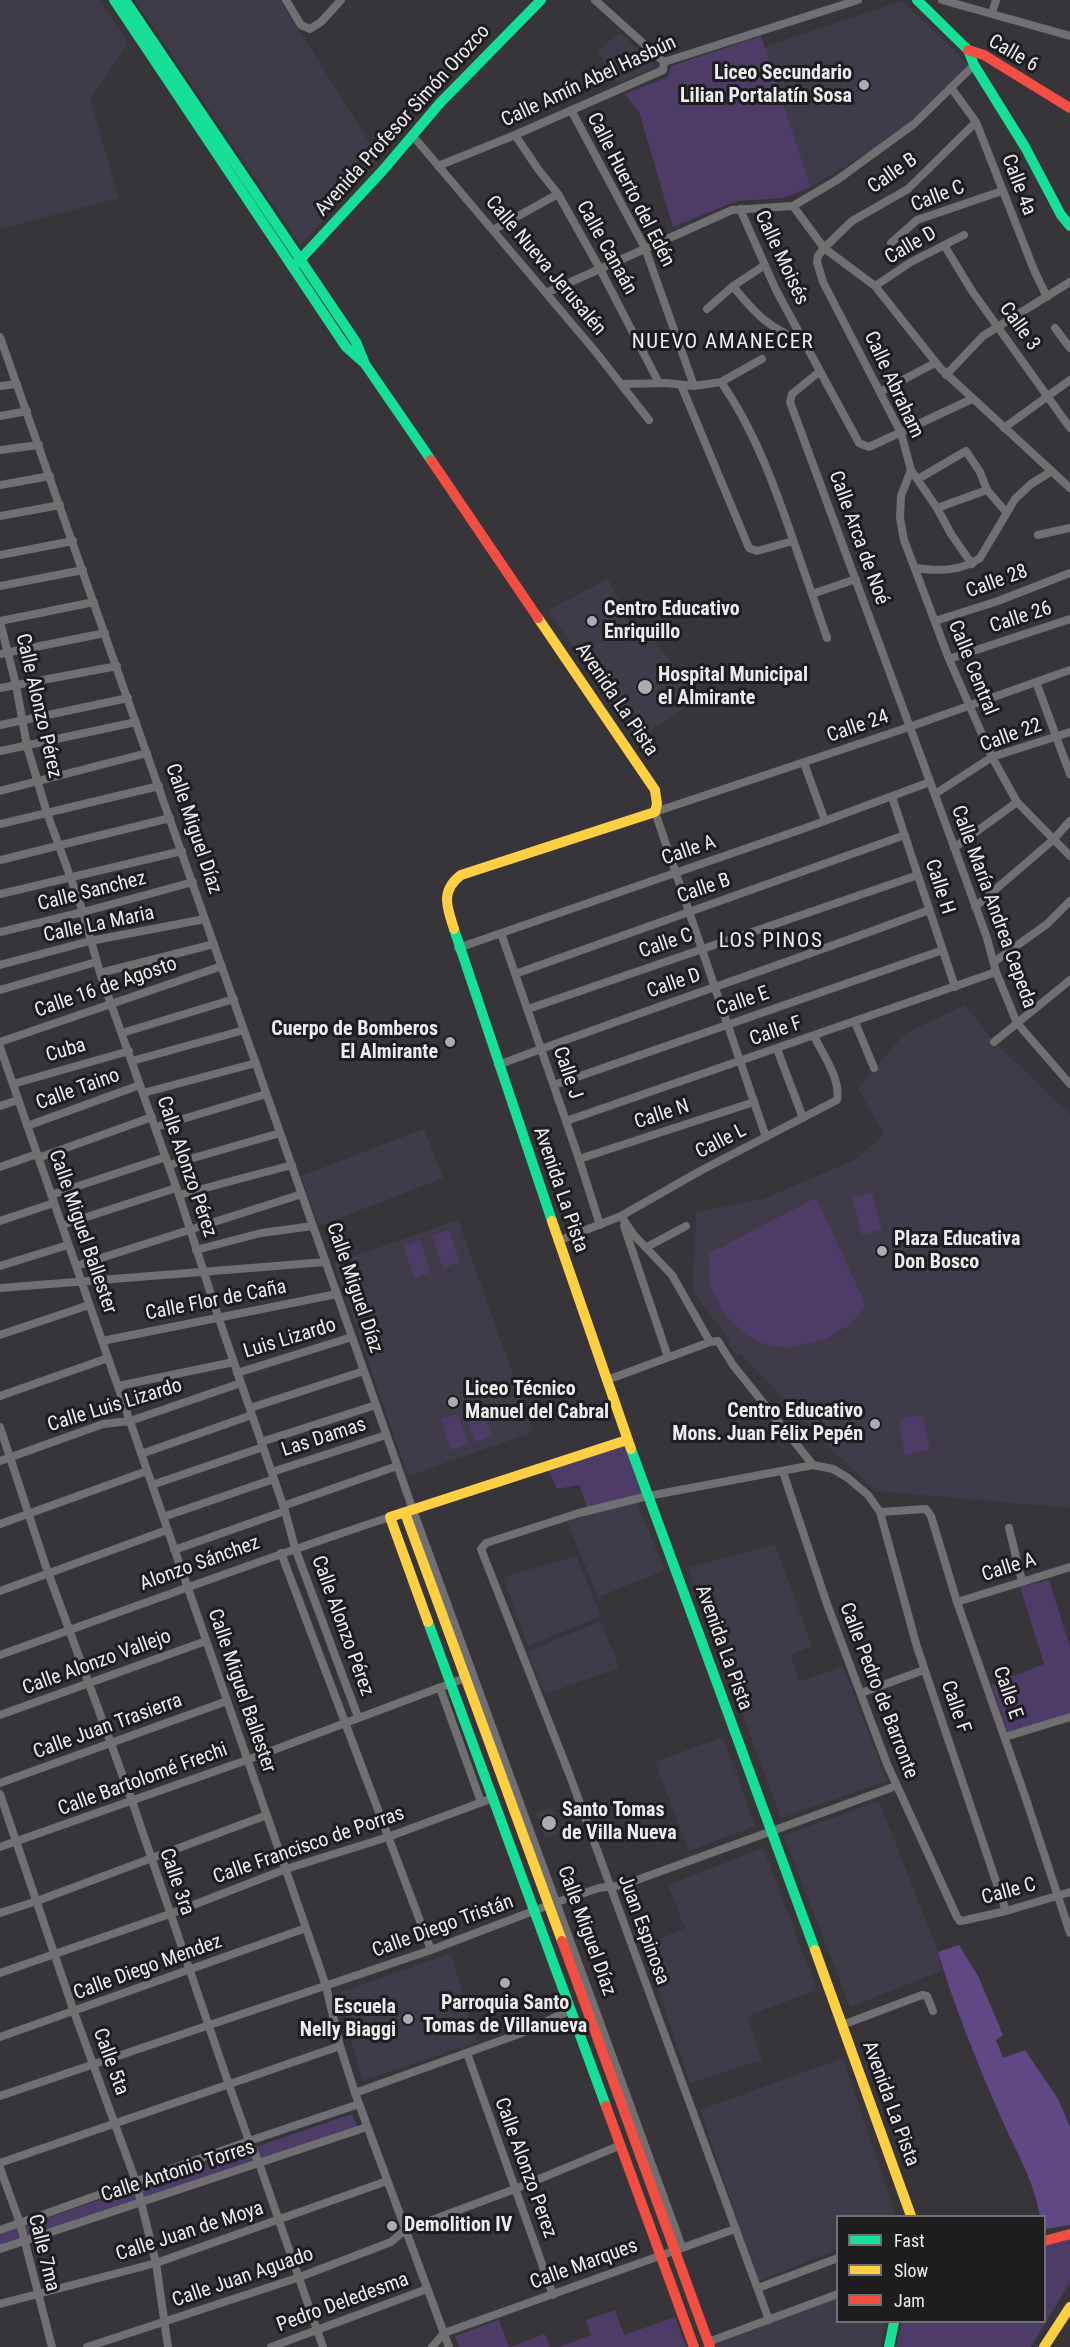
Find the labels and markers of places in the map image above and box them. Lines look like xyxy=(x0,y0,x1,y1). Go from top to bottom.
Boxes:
place label: Liceo Secundario Lilian Portalatín Sosa xyxy=(680,62,852,109)
marker: Liceo Secundario Lilian Portalatín Sosa xyxy=(857,78,871,92)
place label: Centro Educativo Enriquillo xyxy=(604,598,740,645)
marker: Centro Educativo Enriquillo xyxy=(585,614,599,628)
place label: Hospital Municipal el Almirante xyxy=(658,664,808,711)
marker: Hospital Municipal el Almirante xyxy=(636,678,654,696)
place label: Cuerpo de Bomberos El Almirante xyxy=(271,1018,438,1065)
marker: Cuerpo de Bomberos El Almirante xyxy=(443,1035,457,1049)
place label: Plaza Educativa Don Bosco xyxy=(894,1228,1020,1275)
marker: Plaza Educativa Don Bosco xyxy=(875,1244,889,1258)
place label: Liceo Técnico Manuel del Cabral xyxy=(465,1378,609,1425)
marker: Liceo Técnico Manuel del Cabral xyxy=(446,1395,460,1409)
place label: Centro Educativo Mons. Juan Félix Pepén xyxy=(672,1400,863,1447)
marker: Centro Educativo Mons. Juan Félix Pepén xyxy=(868,1417,882,1431)
place label: Santo Tomas de Villa Nueva xyxy=(562,1799,677,1846)
marker: Santo Tomas de Villa Nueva xyxy=(540,1814,558,1832)
marker: Parroquia Santo Tomas de Villanueva xyxy=(498,1976,512,1990)
place label: Parroquia Santo Tomas de Villanueva xyxy=(423,1992,587,2039)
place label: Escuela Nelly Biaggi xyxy=(300,1996,396,2043)
marker: Escuela Nelly Biaggi xyxy=(401,2012,415,2026)
place label: Demolition IV xyxy=(404,2214,512,2238)
marker: Demolition IV xyxy=(385,2219,399,2233)

